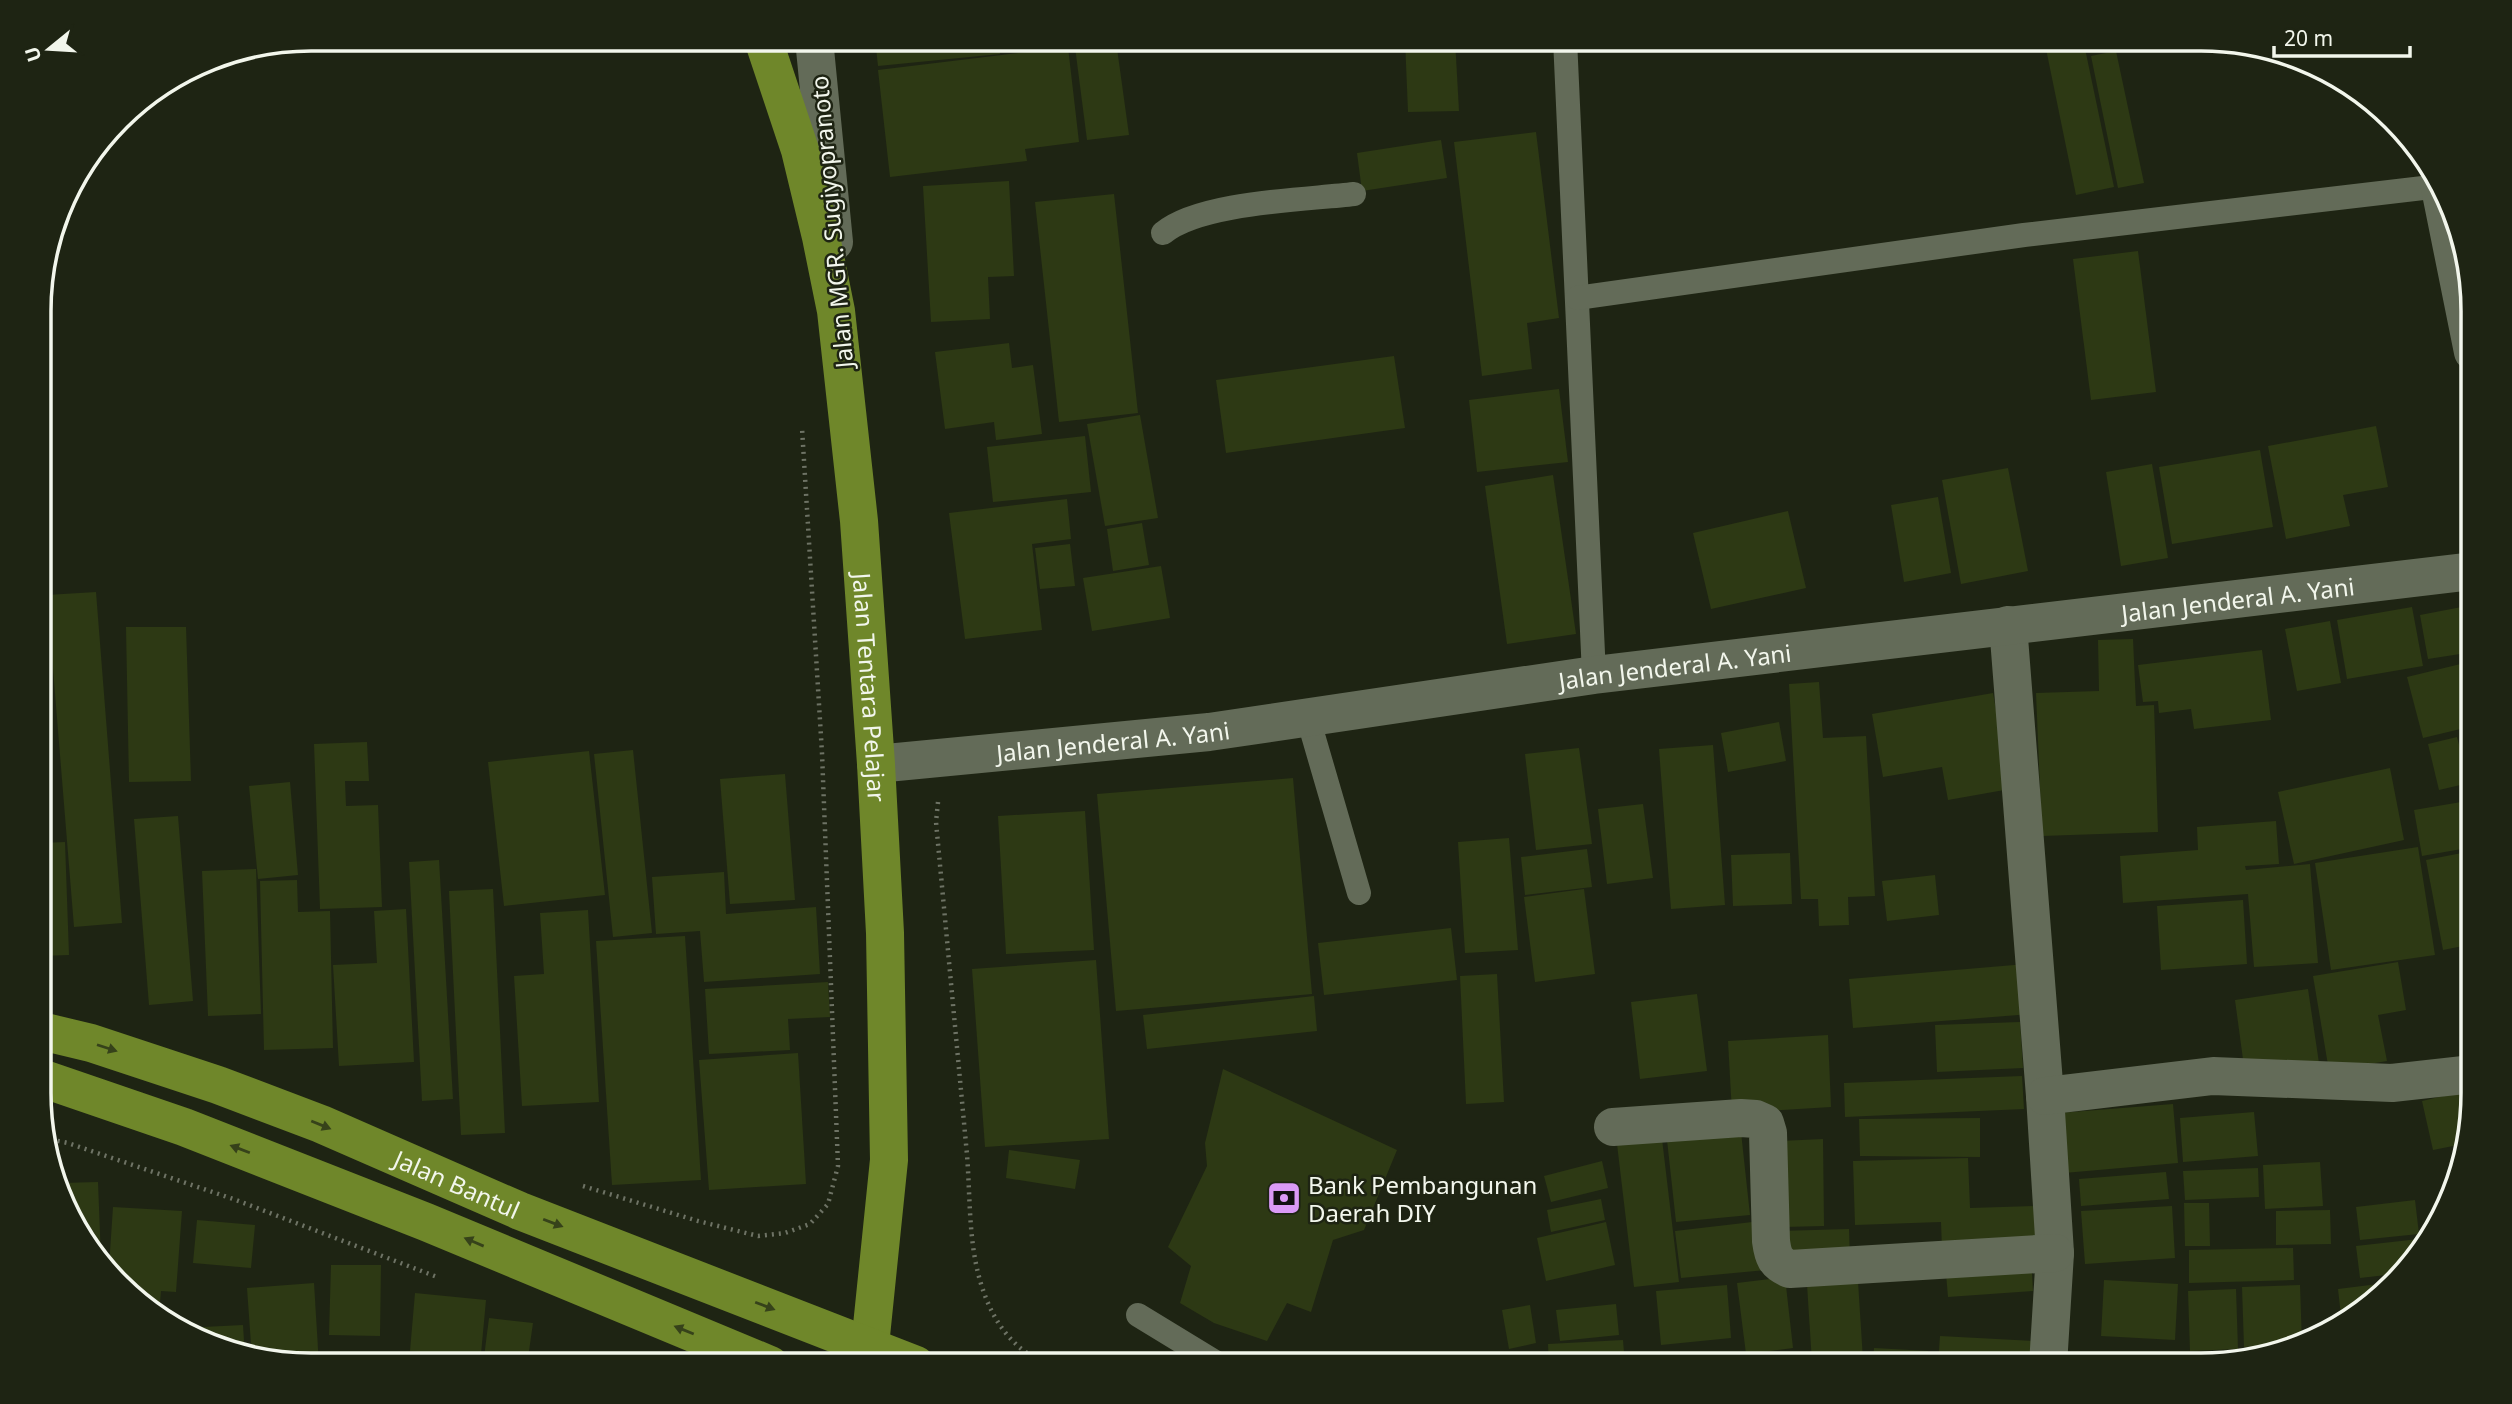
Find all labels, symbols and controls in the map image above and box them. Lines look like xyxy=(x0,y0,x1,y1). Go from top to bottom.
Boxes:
north arrow xyxy=(14,14,84,84)
scale bar xyxy=(2274,14,2410,58)
text: 20 m xyxy=(2284,24,2333,52)
text: U xyxy=(18,43,47,65)
street label: Jalan MGR. Sugiyopranoto xyxy=(802,74,860,372)
street label: Jalan Jenderal A. Yani xyxy=(2117,569,2356,629)
street label: Jalan Tentara Pelajar xyxy=(846,570,894,803)
street label: Jalan Jenderal A. Yani xyxy=(1554,635,1793,697)
street label: Jalan Jenderal A. Yani xyxy=(993,713,1232,769)
one-way arrow xyxy=(96,1044,117,1054)
one-way arrow xyxy=(311,1119,332,1130)
street label: Jalan Bantul xyxy=(387,1141,525,1226)
one-way arrow xyxy=(229,1144,250,1155)
place label: Bank Pembangunan Daerah DIY xyxy=(1308,1168,1537,1229)
bank icon: Bank Pembangunan Daerah DIY xyxy=(1265,1179,1303,1217)
one-way arrow xyxy=(542,1218,563,1229)
one-way arrow xyxy=(464,1237,485,1248)
one-way arrow xyxy=(754,1300,775,1311)
one-way arrow xyxy=(674,1324,695,1335)

